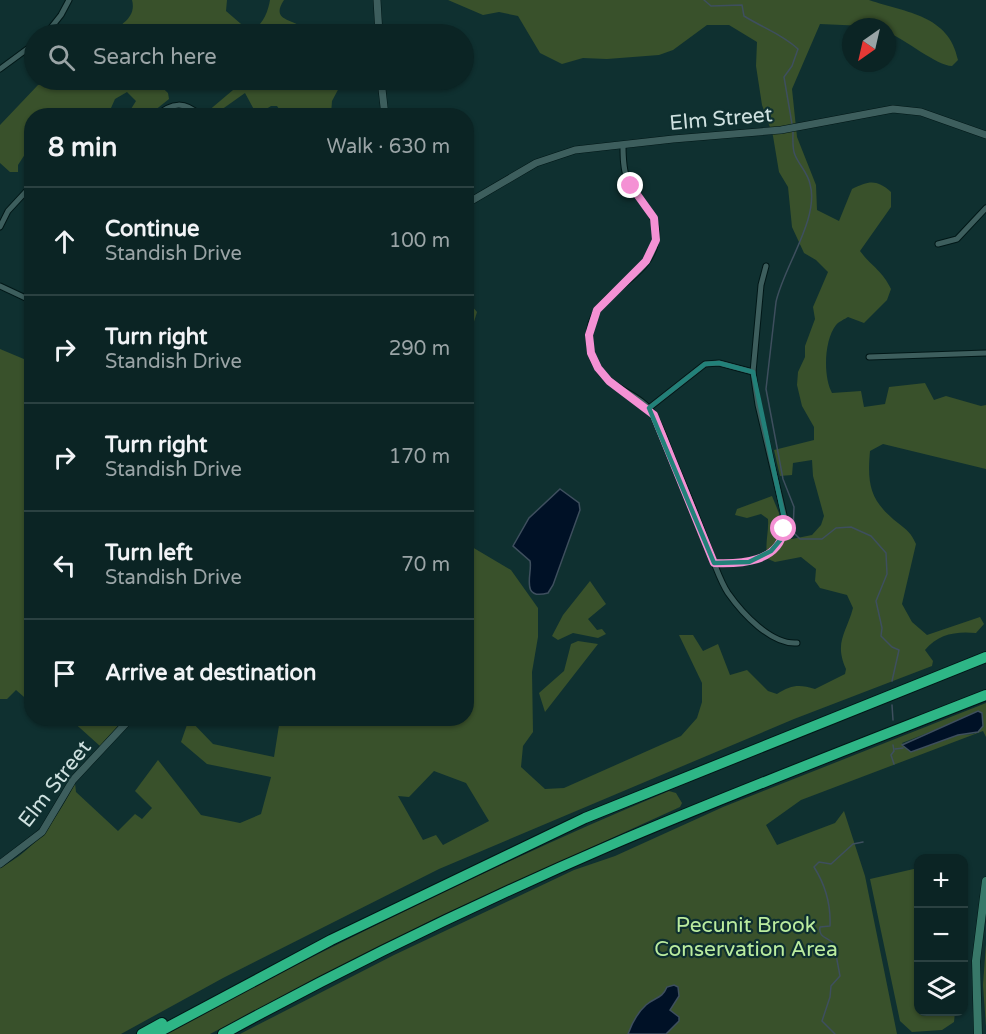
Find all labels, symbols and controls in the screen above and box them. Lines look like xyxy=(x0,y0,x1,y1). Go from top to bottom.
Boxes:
north arrow xyxy=(842,18,896,72)
search box xyxy=(24,24,474,90)
icon: search xyxy=(45,41,78,74)
text: Search here xyxy=(93,44,217,70)
street label: Elm Street xyxy=(668,102,774,136)
text: 8 min xyxy=(48,132,117,163)
text: Walk · 630 m xyxy=(327,135,450,159)
route end xyxy=(617,172,643,198)
text: Continue xyxy=(105,216,200,242)
icon: ahead xyxy=(48,225,81,258)
text: 100 m xyxy=(389,229,450,253)
text: Standish Drive xyxy=(105,242,242,266)
text: Turn right xyxy=(105,324,207,350)
icon: right xyxy=(48,333,81,366)
text: 290 m xyxy=(389,337,450,361)
text: Standish Drive xyxy=(105,350,242,374)
text: Turn right xyxy=(105,432,207,458)
icon: right xyxy=(48,441,81,474)
text: 170 m xyxy=(389,445,450,469)
text: Standish Drive xyxy=(105,458,242,482)
route start xyxy=(770,515,796,541)
text: Turn left xyxy=(105,540,193,566)
icon: left xyxy=(48,549,81,582)
text: 70 m xyxy=(401,553,450,577)
text: Standish Drive xyxy=(105,566,242,590)
icon: arrive xyxy=(48,657,81,690)
text: Arrive at destination xyxy=(105,660,316,686)
street label: Elm Street xyxy=(13,736,97,832)
map controls xyxy=(914,854,968,1016)
button: + xyxy=(914,854,968,908)
button: − xyxy=(914,908,968,962)
park label: Pecunit Brook Conservation Area xyxy=(654,913,838,962)
button: layers xyxy=(914,962,968,1016)

